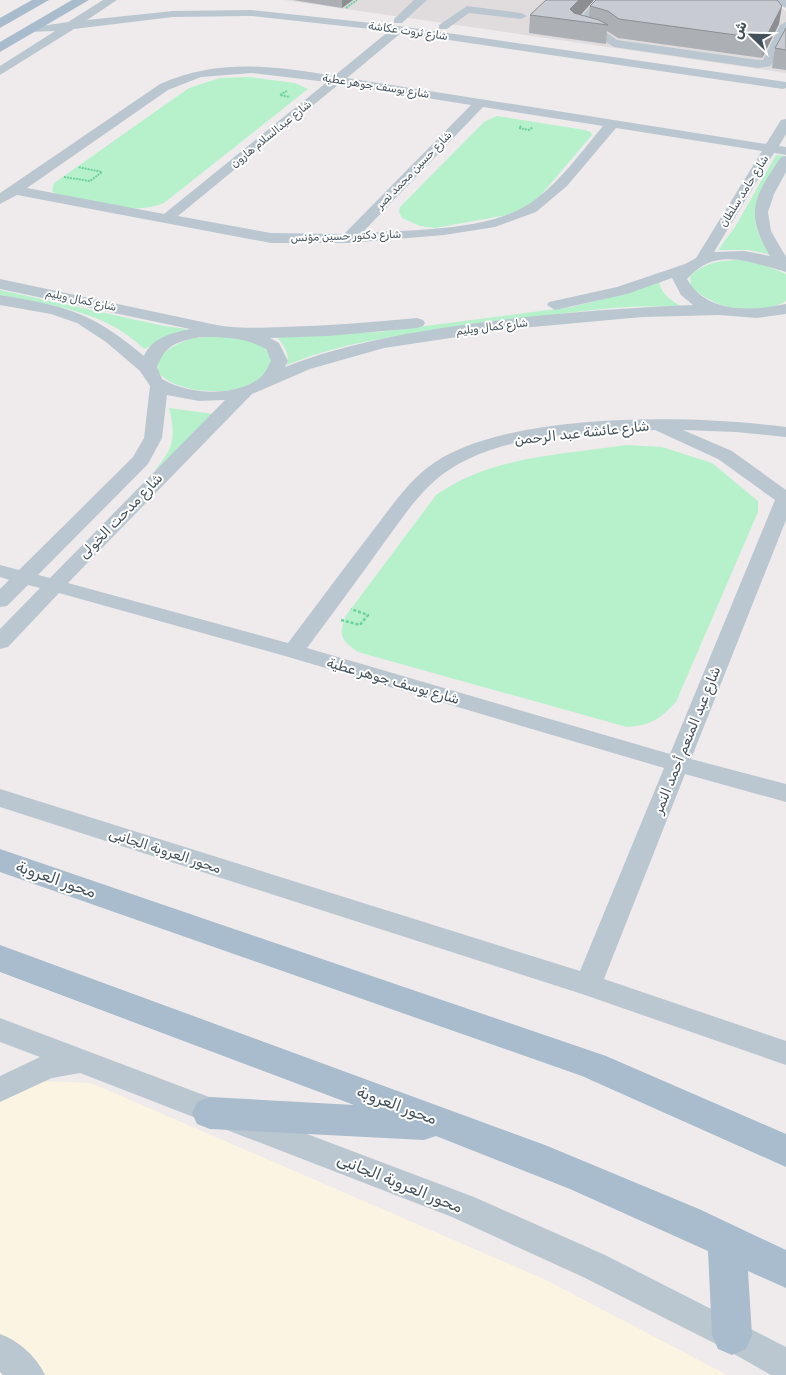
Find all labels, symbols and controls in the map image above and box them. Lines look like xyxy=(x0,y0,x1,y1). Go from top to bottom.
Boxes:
north arrow xyxy=(726,10,776,60)
text: ش xyxy=(728,18,751,42)
street label: شارع ثروت عكاشة xyxy=(367,19,449,45)
street label: شارع يوسف جوهر عطية xyxy=(321,71,430,103)
street label: شارع عبدالسلام هارون xyxy=(228,98,315,172)
street label: شارع حسين محمد نصر xyxy=(373,129,456,214)
street label: شارع حامد سلطان xyxy=(717,153,773,230)
street label: شارع دكتور حسين مؤنس xyxy=(290,228,402,246)
street label: شارع كمال ويليم xyxy=(44,286,118,316)
street label: شارع كمال ويليم xyxy=(455,316,529,340)
street label: شارع عائشة عبد الرحمن xyxy=(514,417,650,451)
street label: شارع مدحت الخولى xyxy=(76,470,168,564)
street label: شارع يوسف جوهر عطية xyxy=(324,654,461,710)
street label: شارع عبد المنعم أحمد النمر xyxy=(649,664,726,818)
street label: محور العروبة الجانبى xyxy=(107,825,223,877)
street label: محور العروبة xyxy=(13,856,99,903)
street label: محور العروبة xyxy=(354,1082,440,1129)
street label: محور العروبة الجانبى xyxy=(334,1149,466,1218)

